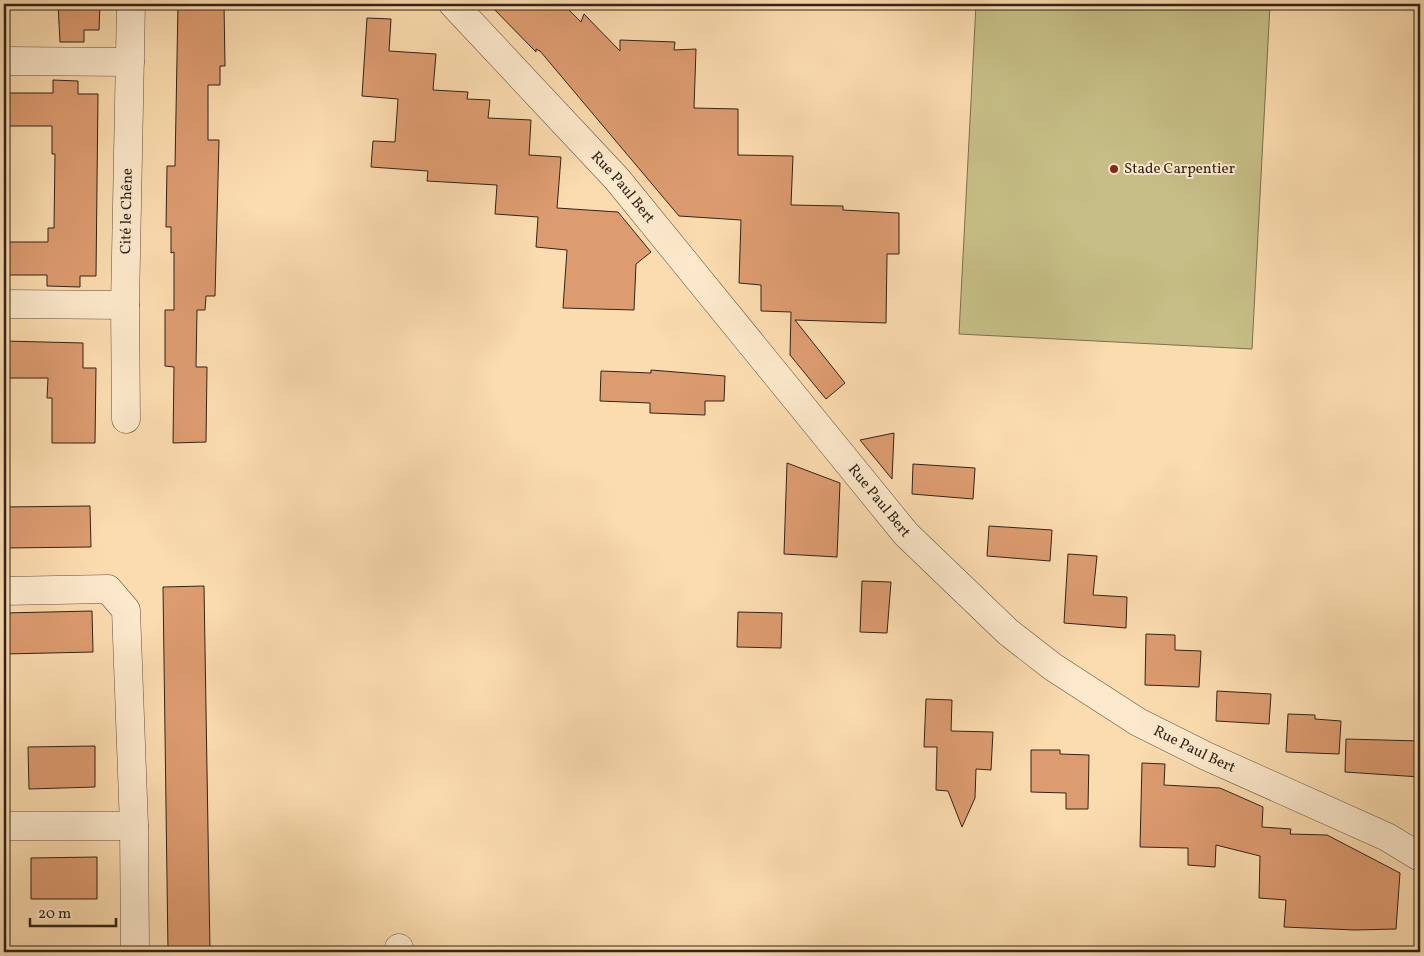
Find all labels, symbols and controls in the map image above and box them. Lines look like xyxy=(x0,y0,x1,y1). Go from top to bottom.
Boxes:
street label: Rue Paul Bert xyxy=(586,147,660,228)
place label: Stade Carpentier xyxy=(1124,159,1235,180)
marker: Stade Carpentier xyxy=(1108,163,1120,175)
street label: Cité le Chêne xyxy=(116,168,138,254)
street label: Rue Paul Bert xyxy=(843,460,915,542)
street label: Rue Paul Bert xyxy=(1150,721,1239,778)
scale bar xyxy=(30,896,116,928)
text: 20 m xyxy=(38,904,71,925)

